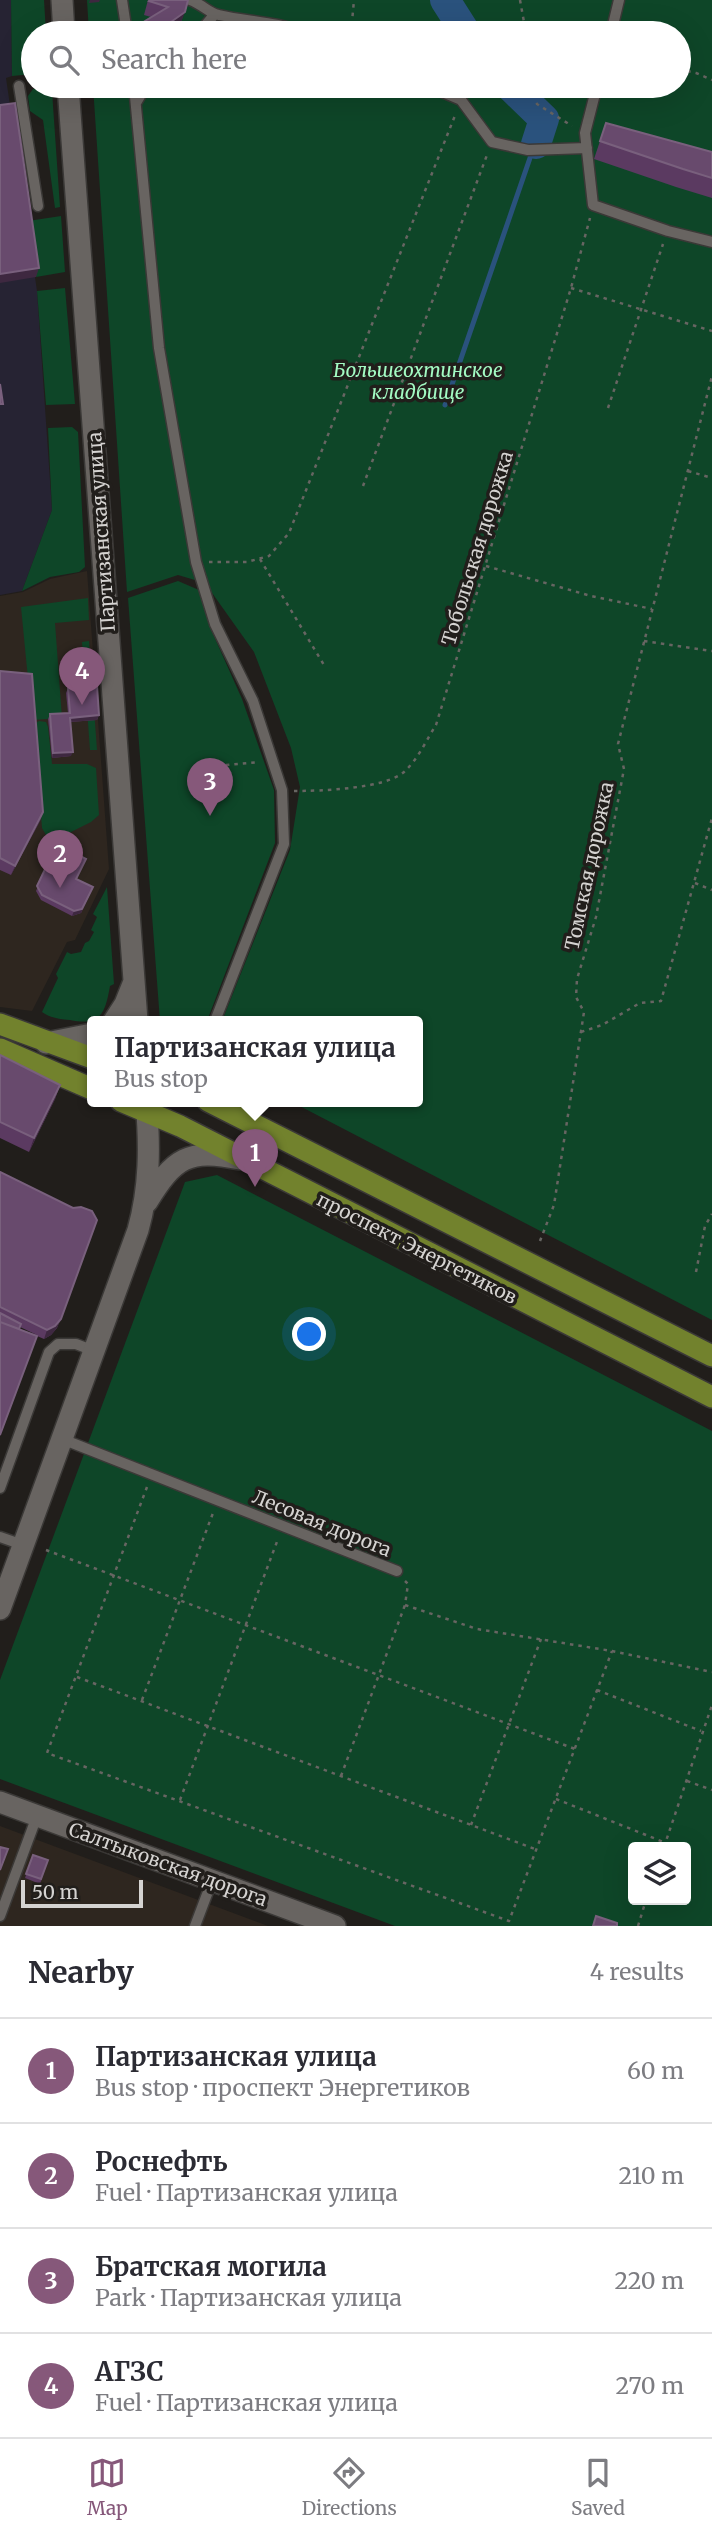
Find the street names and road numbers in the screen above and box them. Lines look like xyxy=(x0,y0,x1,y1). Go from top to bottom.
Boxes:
street label: Партизанская улица xyxy=(82,431,120,633)
street label: Тобольская дорожка xyxy=(436,448,518,648)
street label: Томская дорожка xyxy=(559,780,619,952)
street label: проспект Энергетиков xyxy=(313,1187,521,1309)
street label: Лесовая дорога xyxy=(249,1484,395,1562)
street label: Салтыковская дорога xyxy=(66,1817,270,1911)

